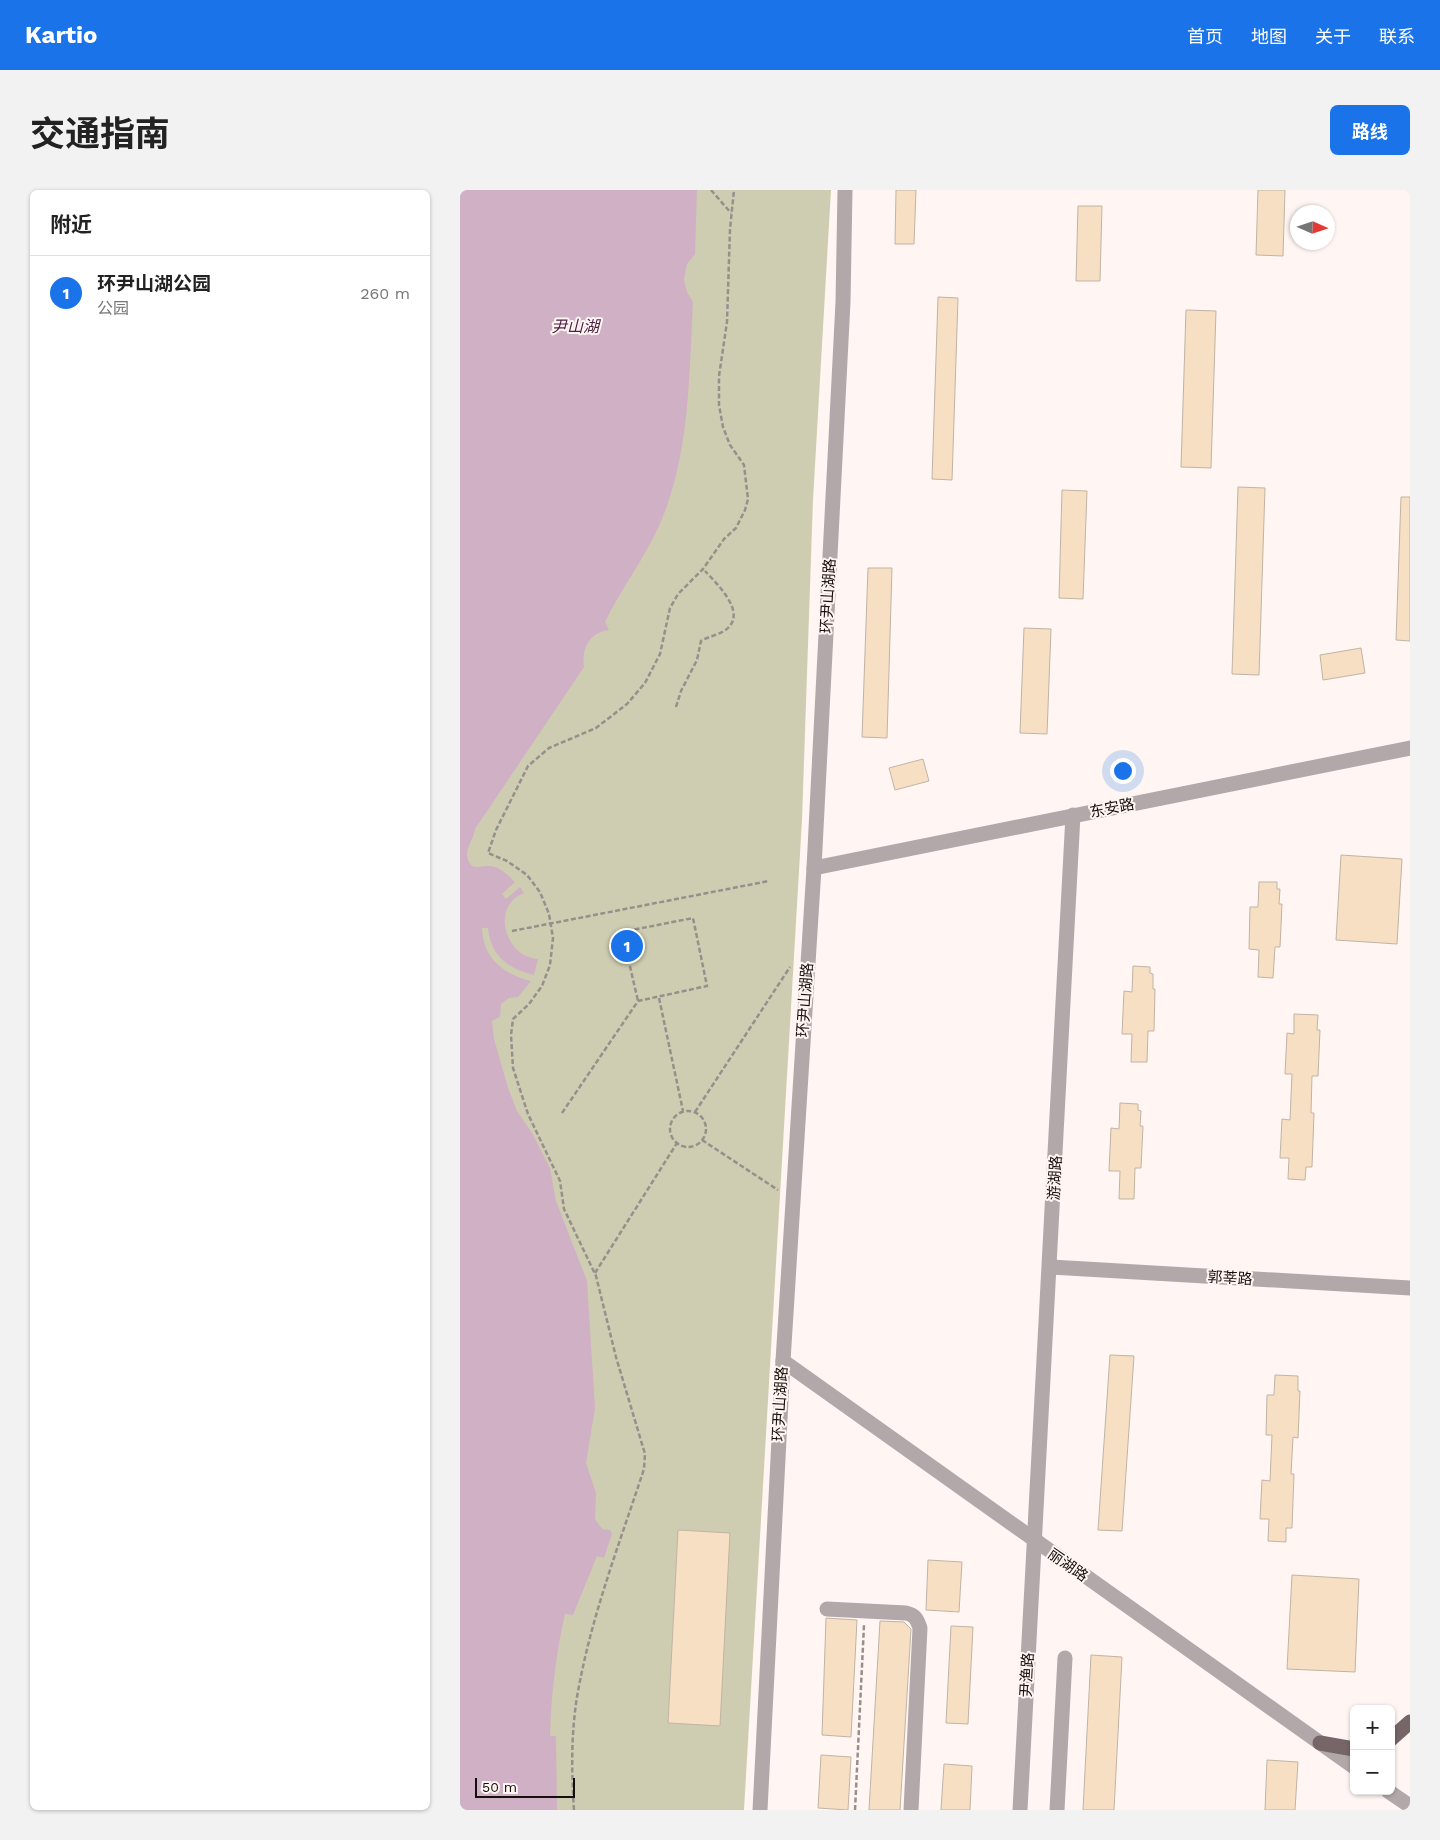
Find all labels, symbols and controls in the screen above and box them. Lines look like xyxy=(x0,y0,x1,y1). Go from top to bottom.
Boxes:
text: Kartio xyxy=(25,21,97,49)
text: 首页 xyxy=(1187,26,1223,47)
text: 地图 xyxy=(1251,26,1287,47)
text: 关于 xyxy=(1315,26,1351,47)
text: 联系 xyxy=(1379,26,1415,47)
button: 路线 xyxy=(1330,105,1410,155)
text: 交通指南 xyxy=(30,113,170,155)
north arrow xyxy=(1290,205,1335,250)
text: 附近 xyxy=(50,212,92,237)
text: 环尹山湖公园 xyxy=(97,272,211,295)
text: 1 xyxy=(63,284,69,303)
text: 260 m xyxy=(360,284,410,303)
text: 公园 xyxy=(97,299,129,318)
water label: 尹山湖 xyxy=(551,317,602,336)
street label: 环尹山湖路 xyxy=(817,558,839,634)
your location xyxy=(1110,758,1136,784)
street label: 东安路 xyxy=(1088,795,1136,821)
pin: 1 xyxy=(611,927,643,965)
street label: 环尹山湖路 xyxy=(793,962,817,1038)
street label: 游湖路 xyxy=(1045,1155,1065,1201)
street label: 郭莘路 xyxy=(1207,1268,1253,1288)
street label: 环尹山湖路 xyxy=(769,1366,791,1442)
street label: 丽湖路 xyxy=(1044,1545,1092,1585)
street label: 尹渔路 xyxy=(1017,1652,1037,1698)
map controls xyxy=(1350,1705,1395,1795)
button: + xyxy=(1350,1705,1395,1750)
button: − xyxy=(1350,1750,1395,1795)
scale bar xyxy=(475,1775,575,1798)
text: 50 m xyxy=(482,1779,517,1795)

